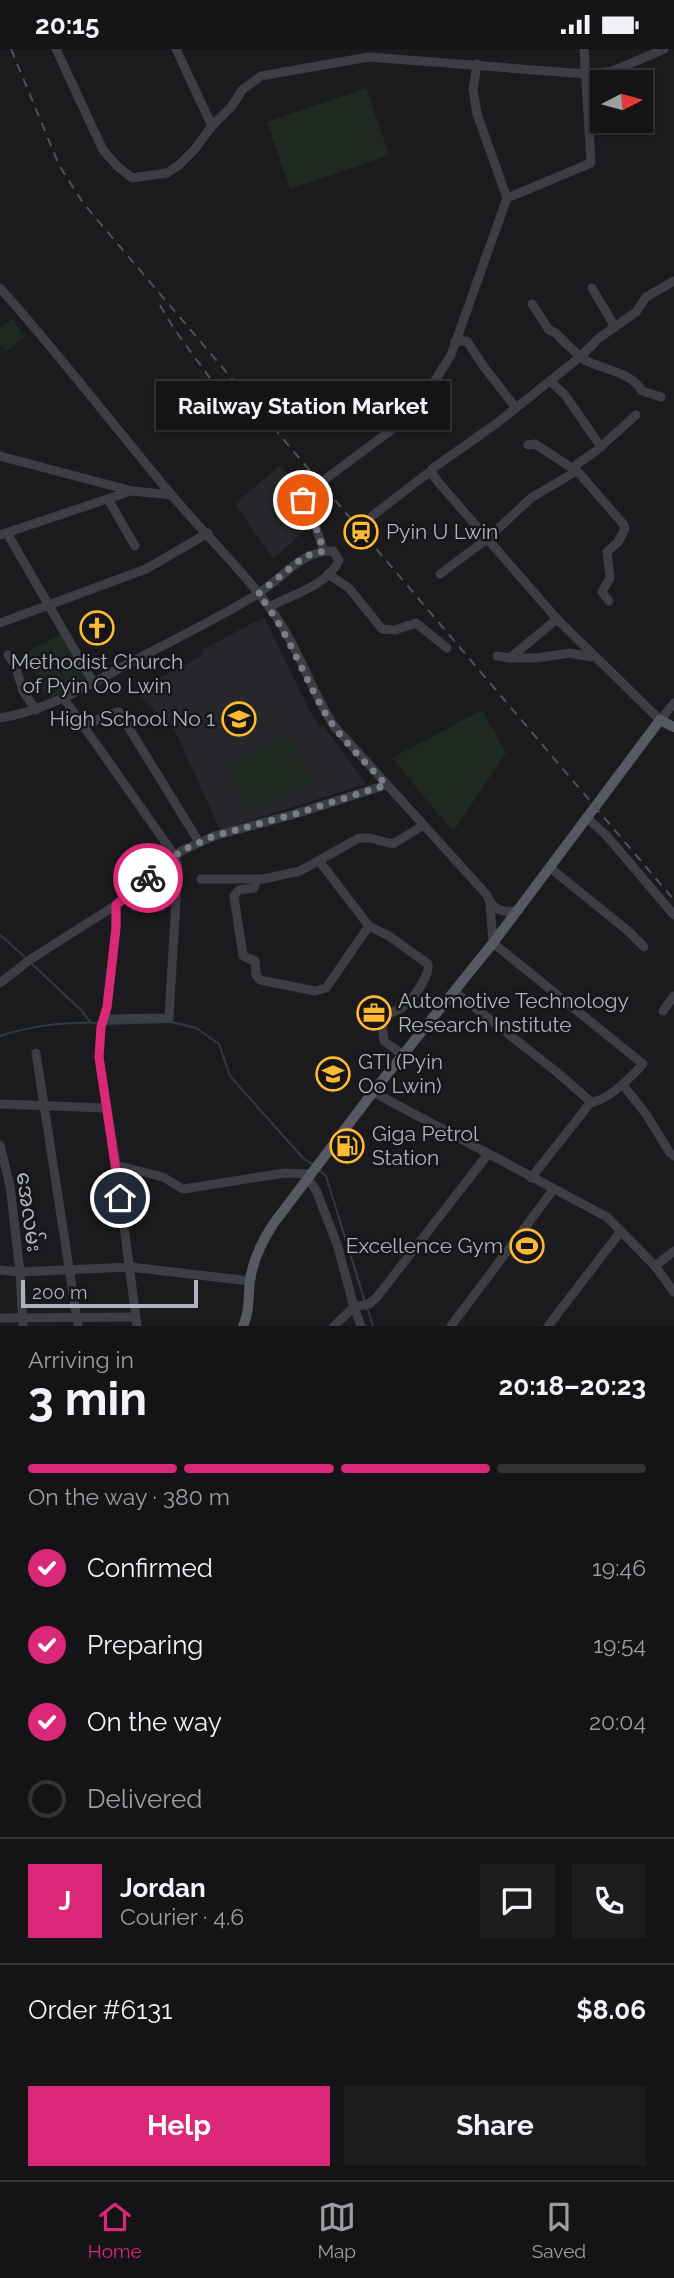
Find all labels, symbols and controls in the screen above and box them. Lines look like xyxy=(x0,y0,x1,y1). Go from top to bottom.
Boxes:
text: 20:15 xyxy=(35,10,99,40)
north arrow xyxy=(590,70,653,133)
map controls xyxy=(590,70,653,133)
callout: Railway Station Market xyxy=(156,381,450,430)
text: Railway Station Market xyxy=(178,392,428,419)
pin xyxy=(273,470,333,530)
icon: bag xyxy=(284,481,322,519)
station icon: Pyin U Lwin xyxy=(342,513,380,551)
place label: Pyin U Lwin xyxy=(386,519,498,544)
church icon: Methodist Church of Pyin Oo Lwin xyxy=(78,609,116,647)
place label: Methodist Church of Pyin Oo Lwin xyxy=(11,649,183,698)
school or university icon: High School No 1 xyxy=(220,700,258,738)
place label: High School No 1 xyxy=(50,706,215,731)
courier xyxy=(113,843,183,913)
icon: bike xyxy=(129,859,167,897)
place label: Automotive Technology Research Institute xyxy=(398,988,629,1037)
office icon: Automotive Technology Research Institute xyxy=(355,994,393,1032)
place label: GTI (Pyin Oo Lwin) xyxy=(358,1049,443,1098)
school or university icon: GTI (Pyin Oo Lwin) xyxy=(314,1055,352,1093)
place label: Giga Petrol Station xyxy=(372,1121,479,1170)
fuel station icon: Giga Petrol Station xyxy=(328,1127,366,1165)
pin xyxy=(90,1168,150,1228)
street label: အေလမ်း xyxy=(12,1170,50,1254)
icon: home xyxy=(101,1179,139,1217)
sports icon: Excellence Gym xyxy=(508,1227,546,1265)
place label: Excellence Gym xyxy=(346,1233,503,1258)
scale bar xyxy=(21,1277,198,1309)
text: 200 m xyxy=(32,1281,87,1303)
text: Arriving in xyxy=(28,1346,134,1373)
text: 20:18–20:23 xyxy=(499,1371,646,1401)
text: 3 min xyxy=(28,1372,147,1426)
text: On the way · 380 m xyxy=(28,1483,230,1510)
icon: check xyxy=(28,1549,66,1587)
text: Confirmed xyxy=(87,1553,213,1583)
text: 19:46 xyxy=(592,1554,646,1581)
icon: check xyxy=(28,1626,66,1664)
text: Preparing xyxy=(87,1630,203,1660)
text: 19:54 xyxy=(593,1631,646,1658)
icon: check xyxy=(28,1703,66,1741)
text: On the way xyxy=(87,1707,222,1737)
text: 20:04 xyxy=(589,1708,646,1735)
text: Delivered xyxy=(87,1784,202,1814)
button: chat xyxy=(480,1864,554,1938)
button: phone xyxy=(572,1864,646,1938)
text: Jordan xyxy=(120,1873,206,1903)
text: J xyxy=(59,1886,71,1916)
text: Courier · 4.6 xyxy=(120,1903,244,1930)
text: Order #6131 xyxy=(28,1995,172,2025)
text: $8.06 xyxy=(576,1995,646,2025)
button: Help xyxy=(28,2086,330,2166)
button: Share xyxy=(344,2086,646,2166)
tab: Home xyxy=(88,2198,142,2262)
tab: Map xyxy=(317,2198,356,2262)
tab: Saved xyxy=(532,2198,586,2262)

